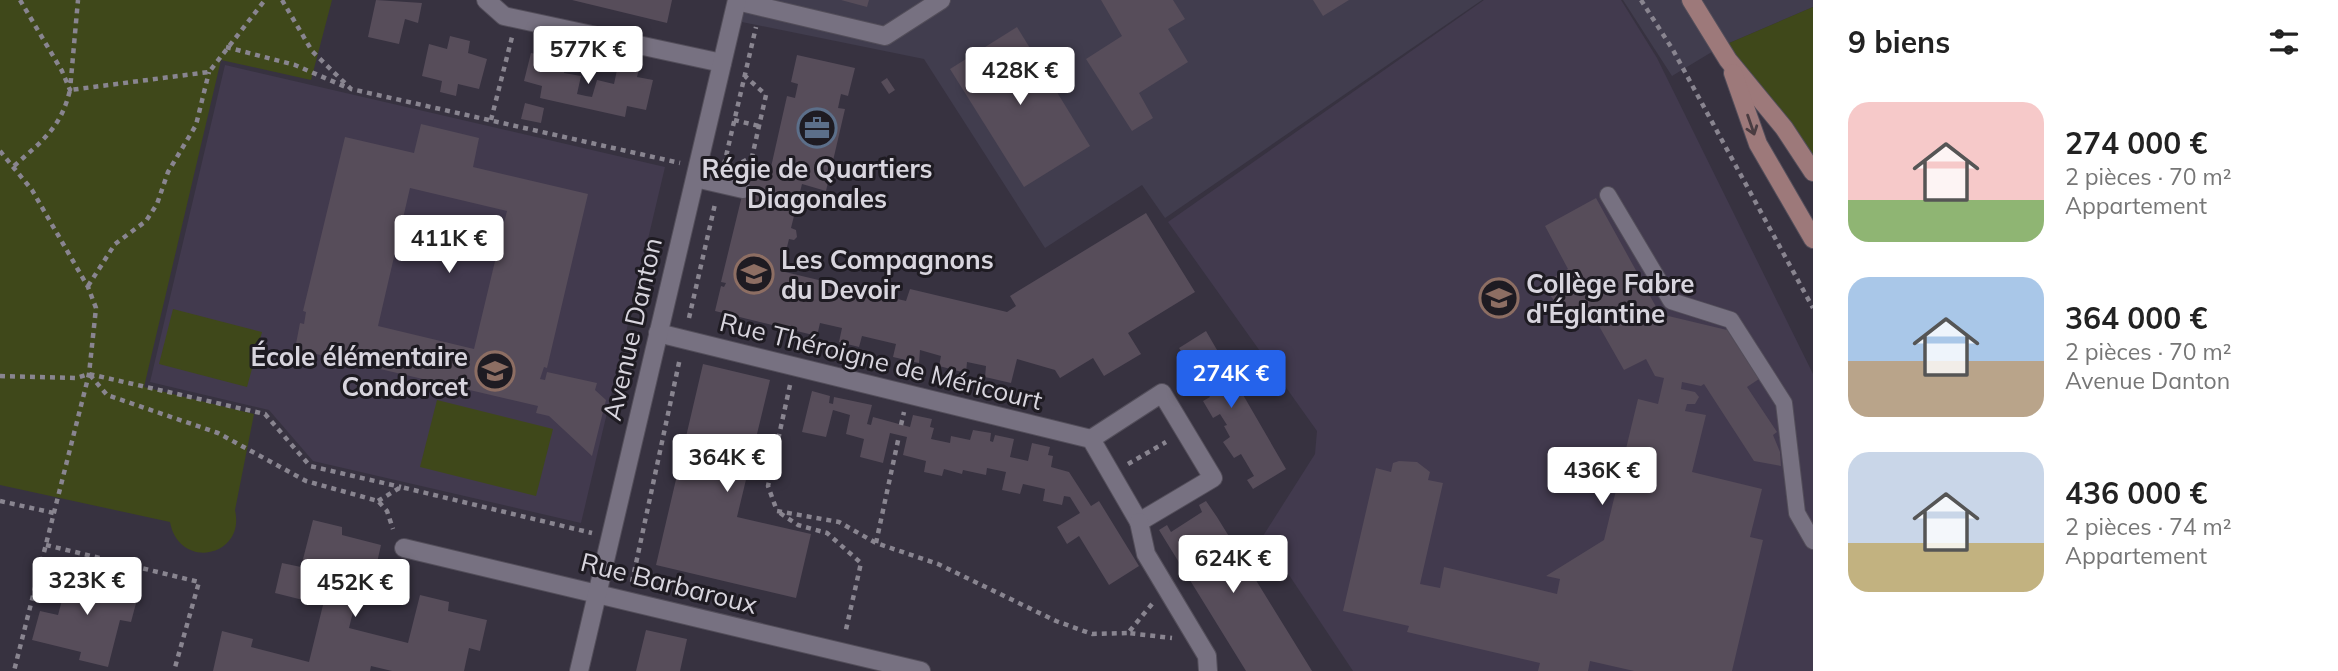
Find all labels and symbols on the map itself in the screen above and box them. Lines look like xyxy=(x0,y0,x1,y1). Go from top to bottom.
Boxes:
pin: 577K € xyxy=(531,27,645,86)
pin: 428K € xyxy=(963,48,1077,107)
office icon: Régie de Quartiers Diagonales xyxy=(796,107,838,149)
one-way arrow xyxy=(1746,113,1758,135)
place label: Régie de Quartiers Diagonales xyxy=(701,152,933,215)
pin: 411K € xyxy=(392,216,506,275)
street label: Avenue Danton xyxy=(595,234,669,424)
place label: Les Compagnons du Devoir xyxy=(781,243,994,306)
school or university icon: Les Compagnons du Devoir xyxy=(733,253,775,295)
place label: Collège Fabre d'Églantine xyxy=(1526,267,1695,330)
school or university icon: Collège Fabre d'Églantine xyxy=(1478,277,1520,319)
street label: Rue Théroigne de Méricourt xyxy=(716,305,1046,417)
place label: École élémentaire Condorcet xyxy=(251,340,468,403)
school or university icon: École élémentaire Condorcet xyxy=(474,350,516,392)
pin: 274K € xyxy=(1174,350,1288,410)
pin: 364K € xyxy=(670,434,784,494)
pin: 436K € xyxy=(1545,448,1659,507)
pin: 624K € xyxy=(1176,536,1290,595)
street label: Rue Barbaroux xyxy=(577,545,761,621)
pin: 323K € xyxy=(30,558,144,617)
pin: 452K € xyxy=(298,560,412,619)

